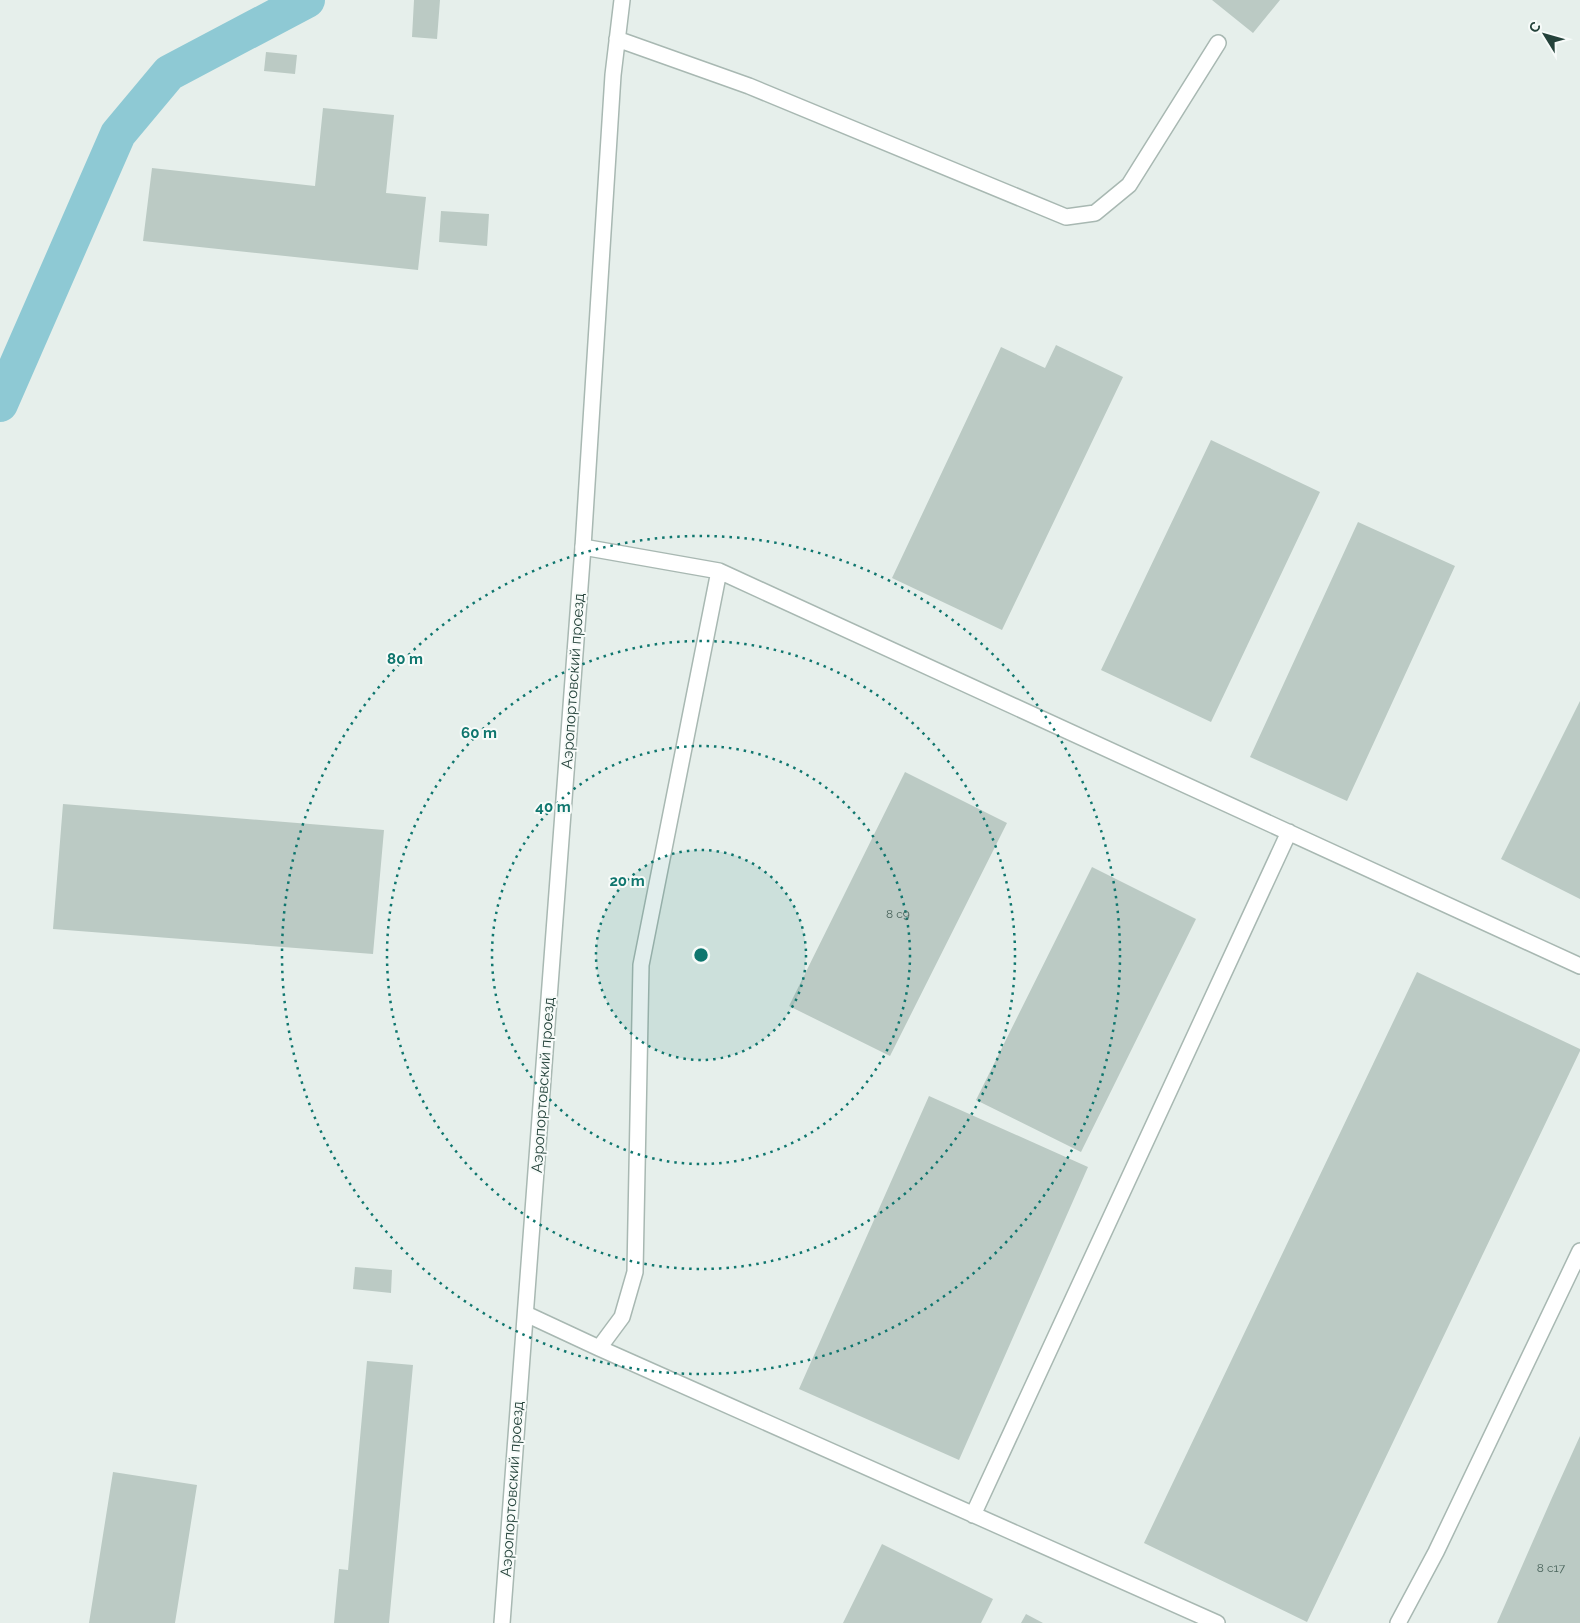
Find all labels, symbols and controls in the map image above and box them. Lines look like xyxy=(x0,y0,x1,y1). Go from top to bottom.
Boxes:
north arrow xyxy=(1520,10,1570,60)
text: С xyxy=(1525,18,1544,36)
street label: Аэропортовский проезд xyxy=(558,592,588,769)
text: 80 m xyxy=(387,650,423,668)
text: 60 m xyxy=(461,724,497,742)
text: 40 m xyxy=(535,798,571,816)
text: 20 m xyxy=(609,872,645,890)
house number: 8 с9 xyxy=(886,907,910,921)
centre of rings xyxy=(692,946,710,964)
street label: Аэропортовский проезд xyxy=(528,996,558,1173)
street label: Аэропортовский проезд xyxy=(497,1400,527,1577)
house number: 8 с17 xyxy=(1537,1561,1566,1575)

